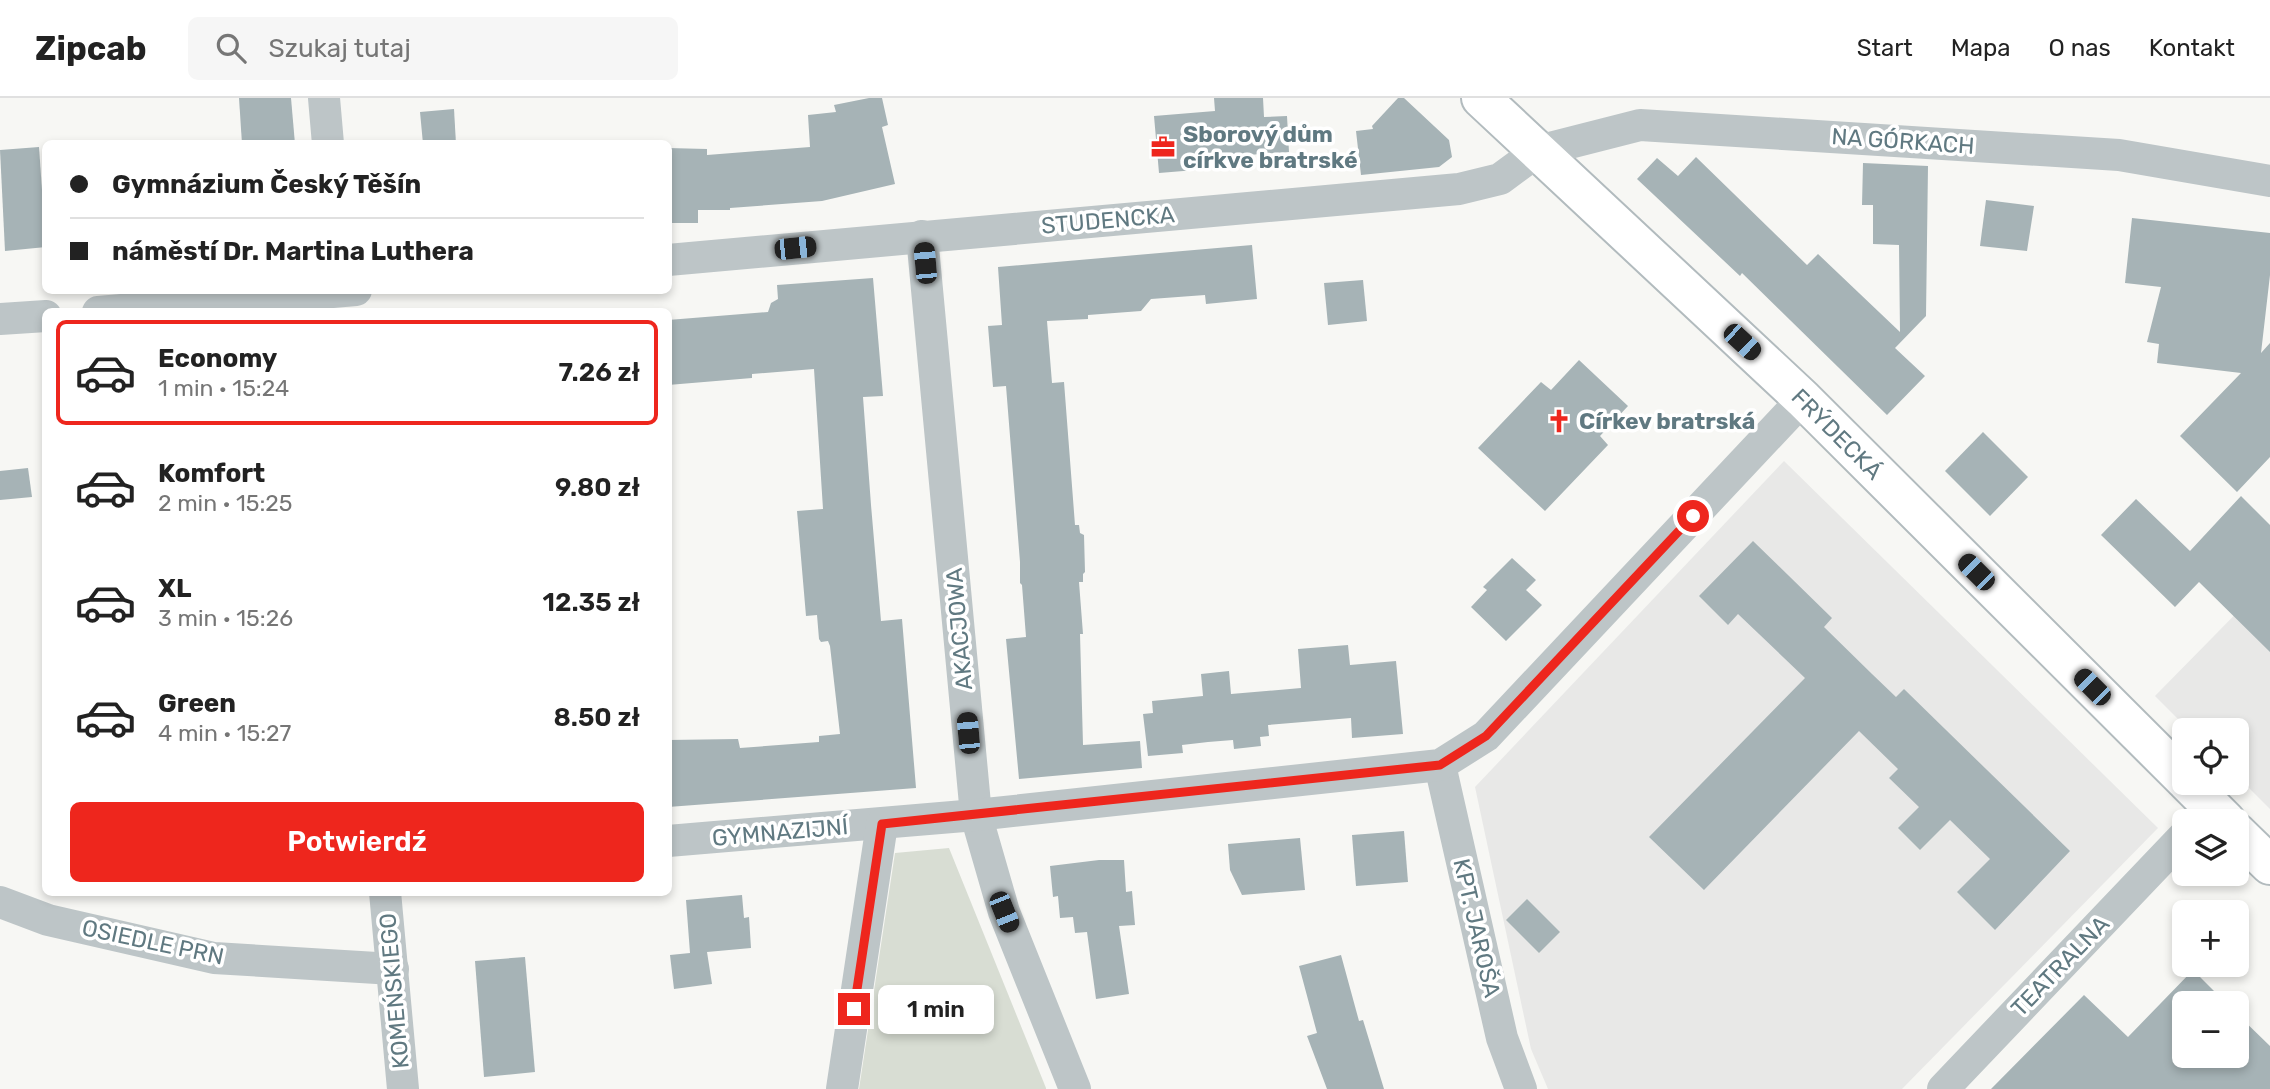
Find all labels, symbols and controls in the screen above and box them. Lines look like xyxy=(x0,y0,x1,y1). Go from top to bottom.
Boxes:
search box xyxy=(188,17,678,80)
text: Zipcab xyxy=(35,29,146,68)
icon: search xyxy=(212,29,250,67)
text: Szukaj tutaj xyxy=(268,33,411,64)
text: Start xyxy=(1857,34,1913,62)
text: Mapa xyxy=(1951,34,2011,62)
text: O nas xyxy=(2049,34,2111,62)
text: Kontakt xyxy=(2149,34,2235,62)
place label: Sborový dům církve bratrské xyxy=(1183,120,1358,174)
street label: NA GÓRKACH xyxy=(1830,122,1976,160)
office icon: Sborový dům církve bratrské xyxy=(1149,133,1177,161)
text: Gymnázium Český Těšín xyxy=(112,169,421,200)
street label: STUDENCKA xyxy=(1040,200,1176,240)
car xyxy=(774,235,817,261)
text: náměstí Dr. Martina Luthera xyxy=(112,236,474,267)
car xyxy=(913,241,938,285)
car xyxy=(1720,320,1765,364)
icon: car xyxy=(74,341,137,404)
text: Economy xyxy=(158,343,277,374)
text: 7.26 zł xyxy=(559,357,640,388)
text: 1 min · 15:24 xyxy=(158,374,289,402)
street label: FRÝDECKÁ xyxy=(1786,383,1888,485)
church icon: Církev bratrská xyxy=(1545,407,1573,435)
place label: Církev bratrská xyxy=(1579,407,1755,435)
icon: car xyxy=(74,456,137,519)
text: Komfort xyxy=(158,458,265,489)
text: 9.80 zł xyxy=(555,472,640,503)
text: 2 min · 15:25 xyxy=(158,489,293,517)
route start xyxy=(1677,500,1709,532)
car xyxy=(1954,550,1999,594)
street label: AKACJOWA xyxy=(940,567,978,691)
icon: car xyxy=(74,571,137,634)
text: XL xyxy=(158,573,191,604)
text: 12.35 zł xyxy=(542,587,640,618)
text: 3 min · 15:26 xyxy=(158,604,293,632)
car xyxy=(2070,665,2115,709)
icon: car xyxy=(74,686,137,749)
text: Green xyxy=(158,688,236,719)
text: 8.50 zł xyxy=(554,702,640,733)
car xyxy=(956,711,981,755)
map controls xyxy=(2172,718,2249,1068)
button: locate xyxy=(2172,718,2249,795)
text: 4 min · 15:27 xyxy=(158,719,291,747)
button: Potwierdź xyxy=(70,802,644,882)
button: layers xyxy=(2172,809,2249,886)
street label: GYMNAZIJNÍ xyxy=(711,812,850,852)
street label: KPT. JAROŠA xyxy=(1447,856,1507,1000)
car xyxy=(987,889,1022,935)
button: + xyxy=(2172,900,2249,977)
street label: TEATRALNA xyxy=(2005,910,2115,1022)
street label: KOMEŃSKIEGO xyxy=(373,912,415,1070)
street label: OSIEDLE PRN xyxy=(80,913,226,971)
callout: 1 min xyxy=(878,984,994,1034)
button: − xyxy=(2172,991,2249,1068)
route end xyxy=(838,993,870,1025)
text: 1 min xyxy=(907,995,965,1023)

